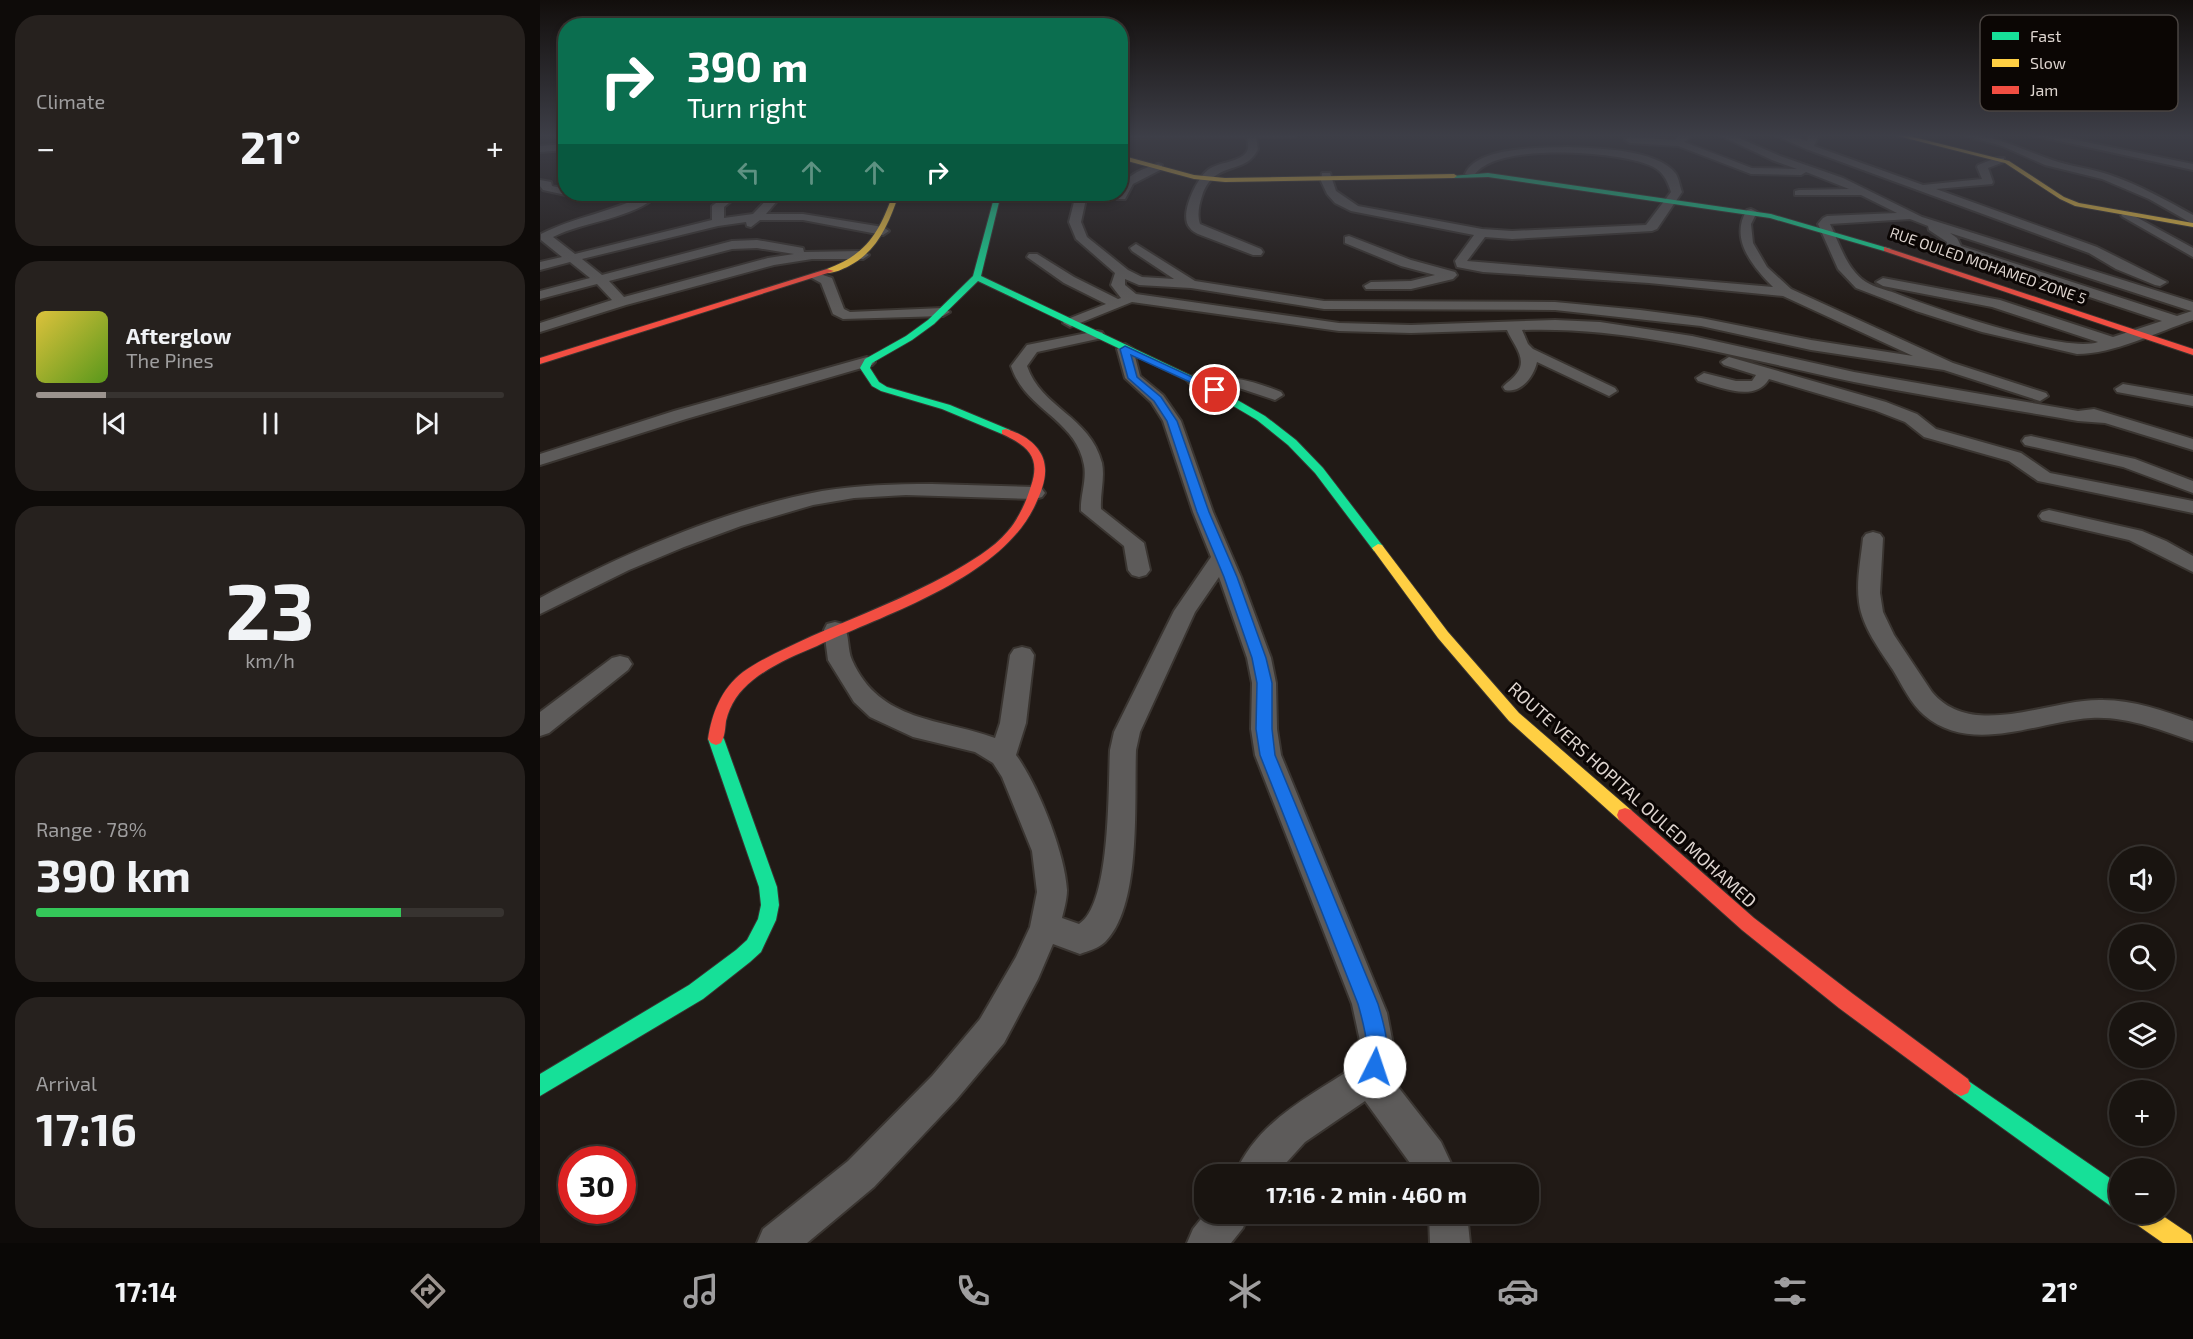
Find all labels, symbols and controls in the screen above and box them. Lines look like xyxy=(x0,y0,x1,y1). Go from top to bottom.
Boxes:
legend xyxy=(1980,15,2178,111)
text: Fast xyxy=(2030,26,2061,45)
text: 390 m xyxy=(687,40,808,90)
icon: right xyxy=(588,42,666,120)
text: Slow xyxy=(2030,53,2066,72)
text: Jam xyxy=(2030,80,2058,99)
text: Climate xyxy=(36,89,105,113)
text: Turn right xyxy=(687,91,807,123)
text: 21° xyxy=(240,119,301,173)
text: − xyxy=(36,127,55,167)
text: + xyxy=(486,127,504,167)
icon: left xyxy=(732,156,765,189)
icon: ahead xyxy=(795,156,828,189)
icon: ahead xyxy=(858,156,891,189)
icon: right xyxy=(921,156,954,189)
street label: RUE OULED MOHAMED ZONE 5 xyxy=(1888,223,2089,307)
text: Afterglow xyxy=(126,322,231,348)
text: The Pines xyxy=(126,348,214,372)
pin xyxy=(1189,364,1240,415)
icon: arrive xyxy=(1198,373,1231,406)
icon: previous xyxy=(98,407,131,440)
icon: pause xyxy=(254,407,287,440)
icon: next xyxy=(410,407,443,440)
text: 23 xyxy=(225,562,315,656)
text: km/h xyxy=(245,648,295,672)
street label: ROUTE VERS HOPITAL OULED MOHAMED xyxy=(1504,677,1761,912)
text: Range · 78% xyxy=(36,817,147,841)
map controls xyxy=(2109,846,2175,1224)
button: sound xyxy=(2109,846,2175,912)
text: 390 km xyxy=(36,847,191,901)
button: search xyxy=(2109,924,2175,990)
button: layers xyxy=(2109,1002,2175,1068)
position arrow xyxy=(1343,1035,1407,1099)
text: Arrival xyxy=(36,1071,97,1095)
button: + xyxy=(2109,1080,2175,1146)
text: 17:16 xyxy=(36,1101,137,1155)
speed limit sign: 30 xyxy=(558,1146,636,1224)
button: − xyxy=(2109,1158,2175,1224)
text: 17:16 · 2 min · 460 m xyxy=(1266,1181,1467,1207)
icon: directions xyxy=(407,1270,449,1312)
icon: music xyxy=(680,1270,722,1312)
icon: phone xyxy=(952,1270,994,1312)
icon: climate xyxy=(1224,1270,1266,1312)
icon: car xyxy=(1497,1270,1539,1312)
icon: filters xyxy=(1769,1270,1811,1312)
text: 17:14 xyxy=(115,1275,177,1307)
text: 21° xyxy=(2041,1275,2078,1307)

